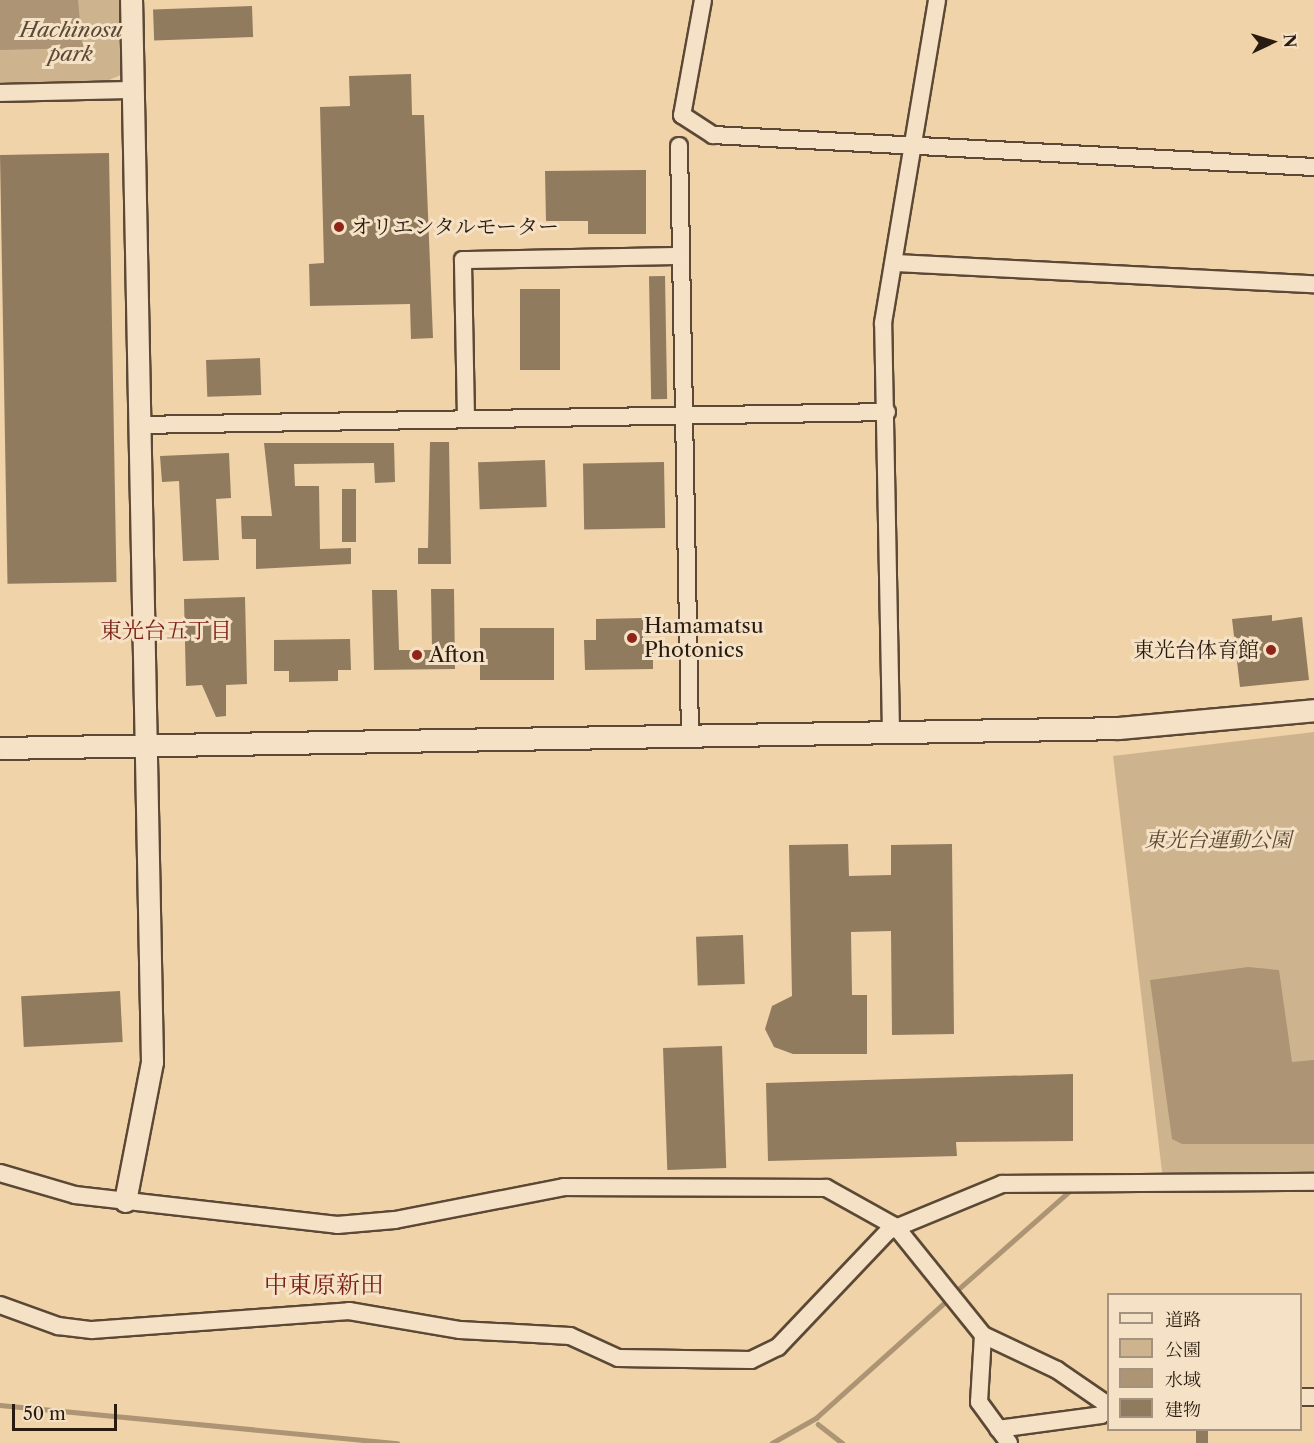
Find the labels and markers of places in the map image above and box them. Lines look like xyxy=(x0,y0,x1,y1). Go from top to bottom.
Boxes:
place label: オリエンタルモーター xyxy=(351,214,560,240)
marker: オリエンタルモーター xyxy=(332,220,346,234)
place label: Hamamatsu Photonics xyxy=(644,613,764,663)
marker: Hamamatsu Photonics xyxy=(625,631,639,645)
place label: 東光台体育館 xyxy=(1133,637,1259,663)
place label: Afton xyxy=(429,642,485,668)
marker: 東光台体育館 xyxy=(1264,643,1278,657)
marker: Afton xyxy=(410,648,424,662)

